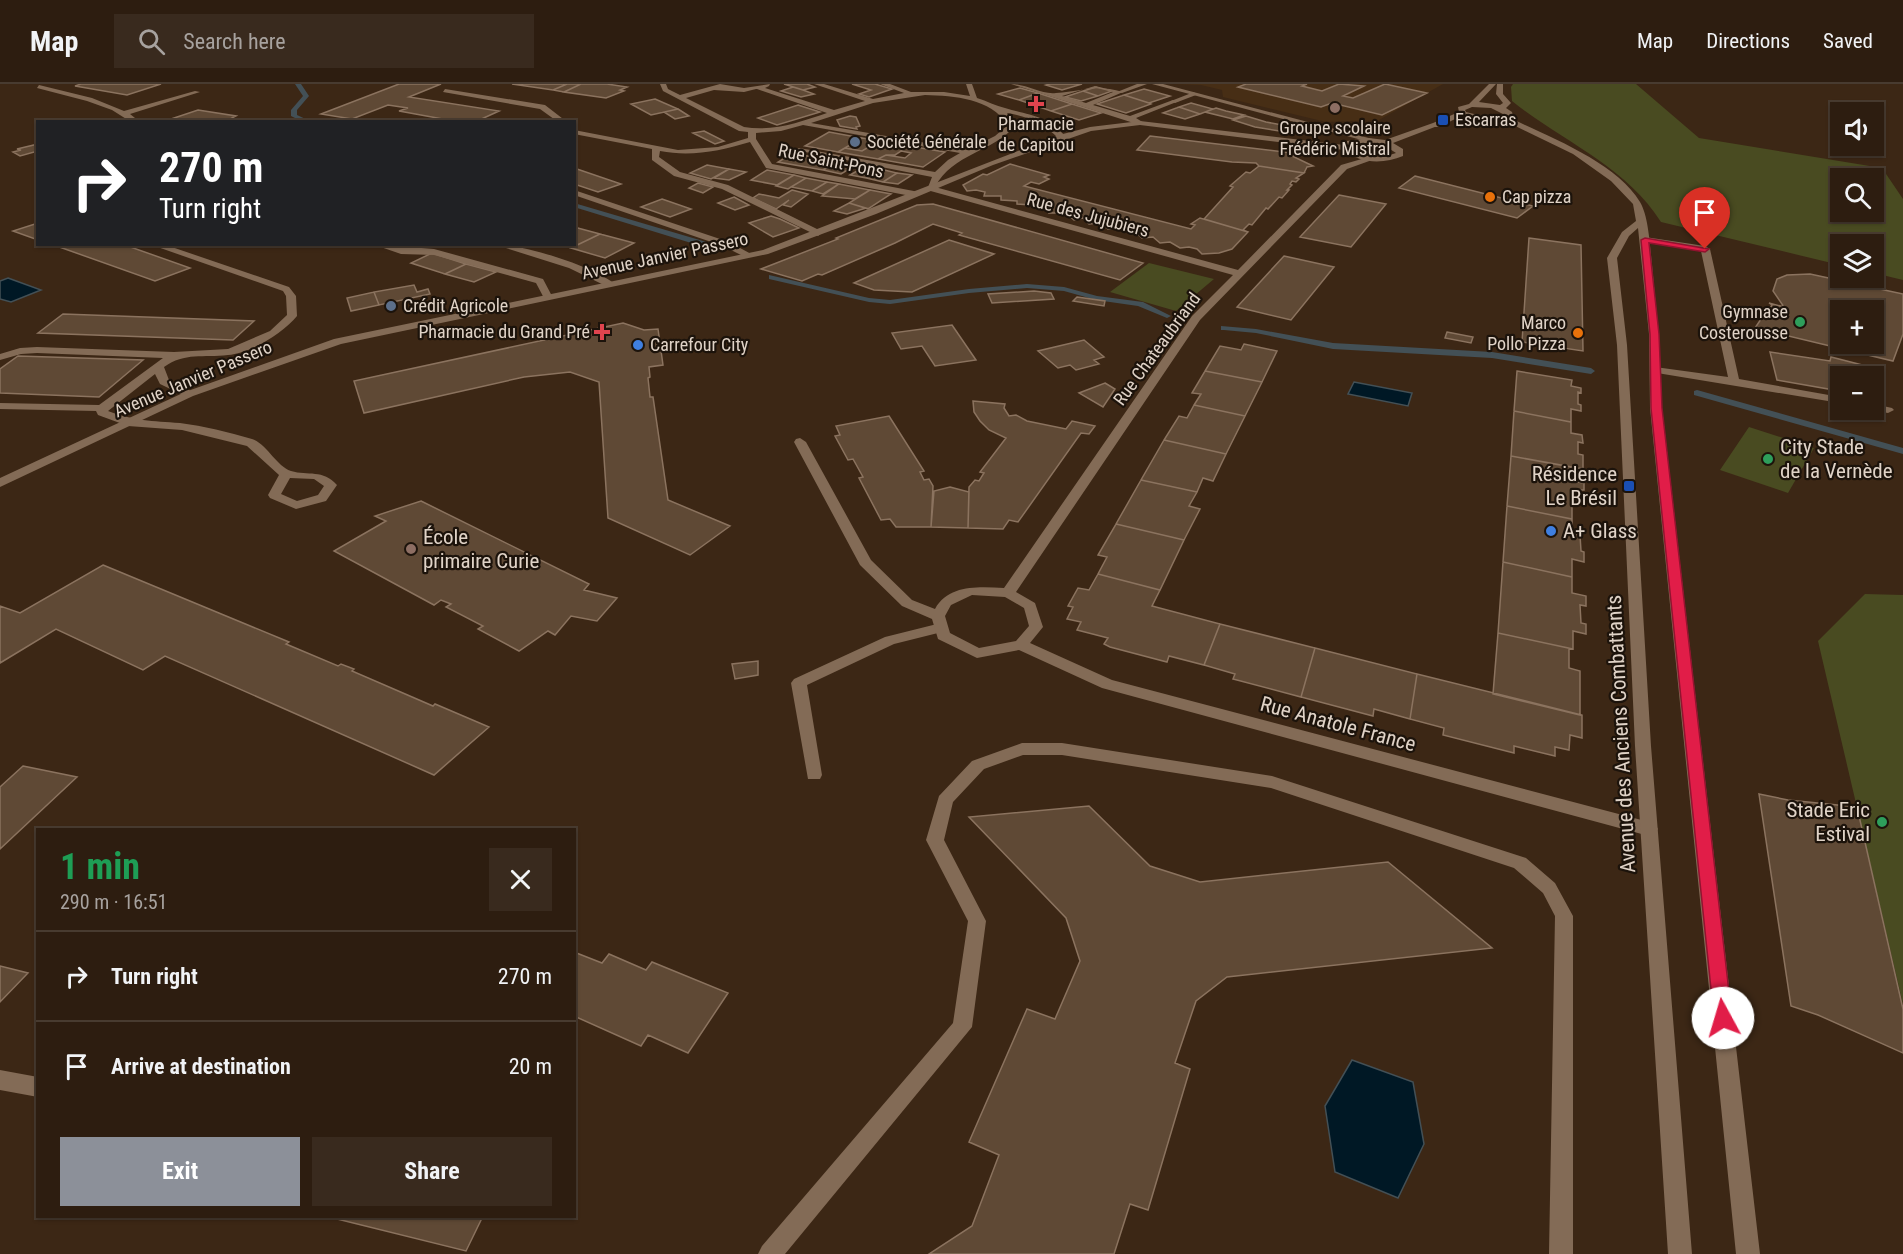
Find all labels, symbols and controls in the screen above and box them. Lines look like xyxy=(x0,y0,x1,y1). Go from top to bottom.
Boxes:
search box xyxy=(114,14,534,68)
text: Map xyxy=(30,25,78,58)
icon: search xyxy=(135,25,168,58)
text: Search here xyxy=(183,29,286,54)
text: Map xyxy=(1637,29,1673,53)
text: Directions xyxy=(1706,29,1790,53)
text: Saved xyxy=(1823,29,1873,53)
marker: Pharmacie de Capitou xyxy=(1029,97,1043,111)
marker: Groupe scolaire Frédéric Mistral xyxy=(1328,101,1342,115)
map controls xyxy=(1830,102,1884,420)
button: sound xyxy=(1830,102,1884,156)
place label: Escarras xyxy=(1455,109,1517,130)
place label: Pharmacie de Capitou xyxy=(998,113,1074,155)
marker: Escarras xyxy=(1436,113,1450,127)
place label: Groupe scolaire Frédéric Mistral xyxy=(1279,117,1391,159)
place label: Société Générale xyxy=(867,131,987,152)
marker: Société Générale xyxy=(848,135,862,149)
street label: Rue Saint-Pons xyxy=(776,139,886,182)
text: 270 m xyxy=(159,143,264,192)
icon: right xyxy=(60,144,138,222)
button: search xyxy=(1830,168,1884,222)
place label: Cap pizza xyxy=(1502,186,1571,207)
pin xyxy=(1679,187,1730,249)
street label: Rue des Jujubiers xyxy=(1025,188,1152,241)
marker: Cap pizza xyxy=(1483,190,1497,204)
text: Turn right xyxy=(159,193,261,225)
icon: arrive xyxy=(1688,196,1721,229)
street label: Avenue Janvier Passero xyxy=(580,228,750,283)
button: layers xyxy=(1830,234,1884,288)
street label: Rue Chateaubriand xyxy=(1109,288,1205,409)
place label: Crédit Agricole xyxy=(403,295,508,316)
marker: Crédit Agricole xyxy=(384,299,398,313)
button: + xyxy=(1830,300,1884,354)
place label: Gymnase Costerousse xyxy=(1699,301,1788,343)
place label: Marco Pollo Pizza xyxy=(1487,312,1566,354)
marker: Gymnase Costerousse xyxy=(1793,315,1807,329)
place label: Pharmacie du Grand Pré xyxy=(418,321,590,342)
marker: Pharmacie du Grand Pré xyxy=(595,325,609,339)
marker: Marco Pollo Pizza xyxy=(1571,326,1585,340)
place label: Carrefour City xyxy=(650,334,749,355)
street label: Avenue Janvier Passero xyxy=(111,336,275,421)
marker: Carrefour City xyxy=(631,338,645,352)
button: − xyxy=(1830,366,1884,420)
place label: City Stade de la Vernède xyxy=(1780,435,1893,483)
marker: City Stade de la Vernède xyxy=(1761,452,1775,466)
place label: Résidence Le Brésil xyxy=(1532,462,1617,510)
marker: Résidence Le Brésil xyxy=(1622,479,1636,493)
place label: A+ Glass xyxy=(1563,519,1637,543)
marker: A+ Glass xyxy=(1544,524,1558,538)
place label: École primaire Curie xyxy=(423,525,539,573)
marker: École primaire Curie xyxy=(404,542,418,556)
street label: Avenue des Anciens Combattants xyxy=(1602,594,1640,874)
street label: Rue Anatole France xyxy=(1258,692,1418,756)
place label: Stade Eric Estival xyxy=(1786,798,1870,846)
marker: Stade Eric Estival xyxy=(1875,815,1889,829)
text: 1 min xyxy=(60,846,140,888)
button: close xyxy=(489,848,552,911)
text: 290 m · 16:51 xyxy=(60,890,167,914)
icon: right xyxy=(60,960,93,993)
text: Turn right xyxy=(111,964,198,989)
text: 270 m xyxy=(498,964,552,989)
position arrow xyxy=(1691,986,1755,1050)
icon: arrive xyxy=(60,1050,93,1083)
text: Arrive at destination xyxy=(111,1054,291,1079)
text: 20 m xyxy=(509,1054,552,1079)
button: Exit xyxy=(60,1137,300,1206)
button: Share xyxy=(312,1137,552,1206)

